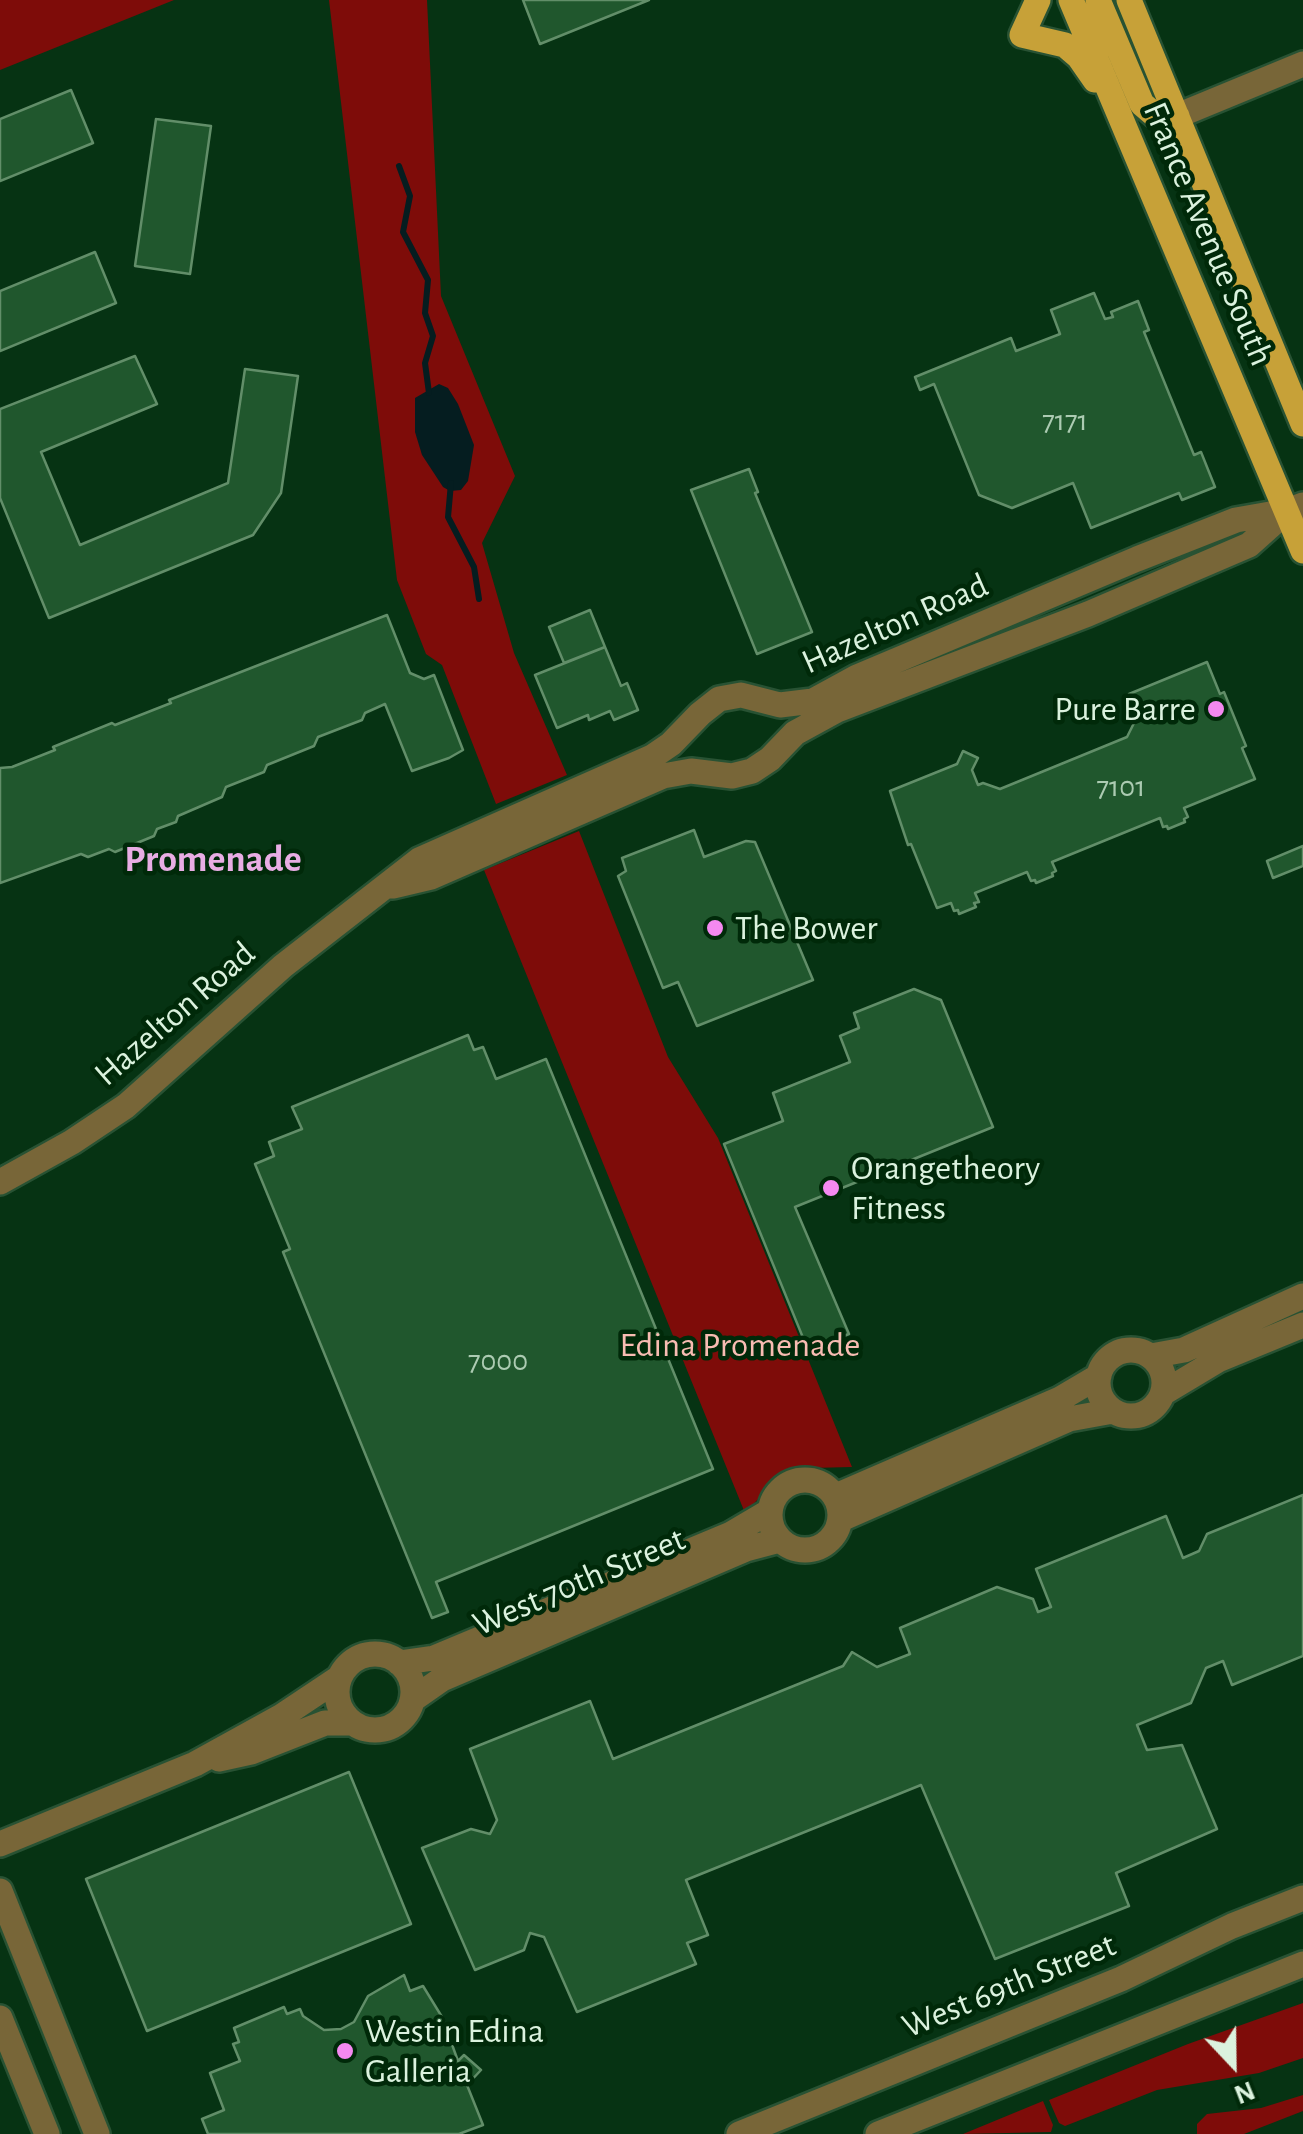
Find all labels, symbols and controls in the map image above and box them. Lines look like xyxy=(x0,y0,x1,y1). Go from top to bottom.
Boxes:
street label: France Avenue South xyxy=(1134,96,1282,372)
house number: 7171 xyxy=(1042,403,1088,439)
street label: Hazelton Road xyxy=(796,564,994,684)
place label: Pure Barre xyxy=(1054,688,1196,730)
marker: Pure Barre xyxy=(1205,698,1227,720)
house number: 7101 xyxy=(1097,769,1145,805)
district label: Promenade xyxy=(124,837,302,883)
place label: The Bower xyxy=(735,907,878,949)
marker: The Bower xyxy=(704,917,726,939)
street label: Hazelton Road xyxy=(86,933,264,1095)
place label: Orangetheory Fitness xyxy=(851,1147,1040,1229)
marker: Orangetheory Fitness xyxy=(820,1177,842,1199)
park label: Edina Promenade xyxy=(620,1324,860,1366)
house number: 7000 xyxy=(468,1343,528,1379)
street label: West 70th Street xyxy=(467,1518,691,1646)
street label: West 69th Street xyxy=(896,1924,1122,2048)
place label: Westin Edina Galleria xyxy=(365,2010,544,2092)
north arrow xyxy=(1183,2014,1283,2114)
marker: Westin Edina Galleria xyxy=(334,2040,356,2062)
text: N xyxy=(1230,2075,1259,2108)

